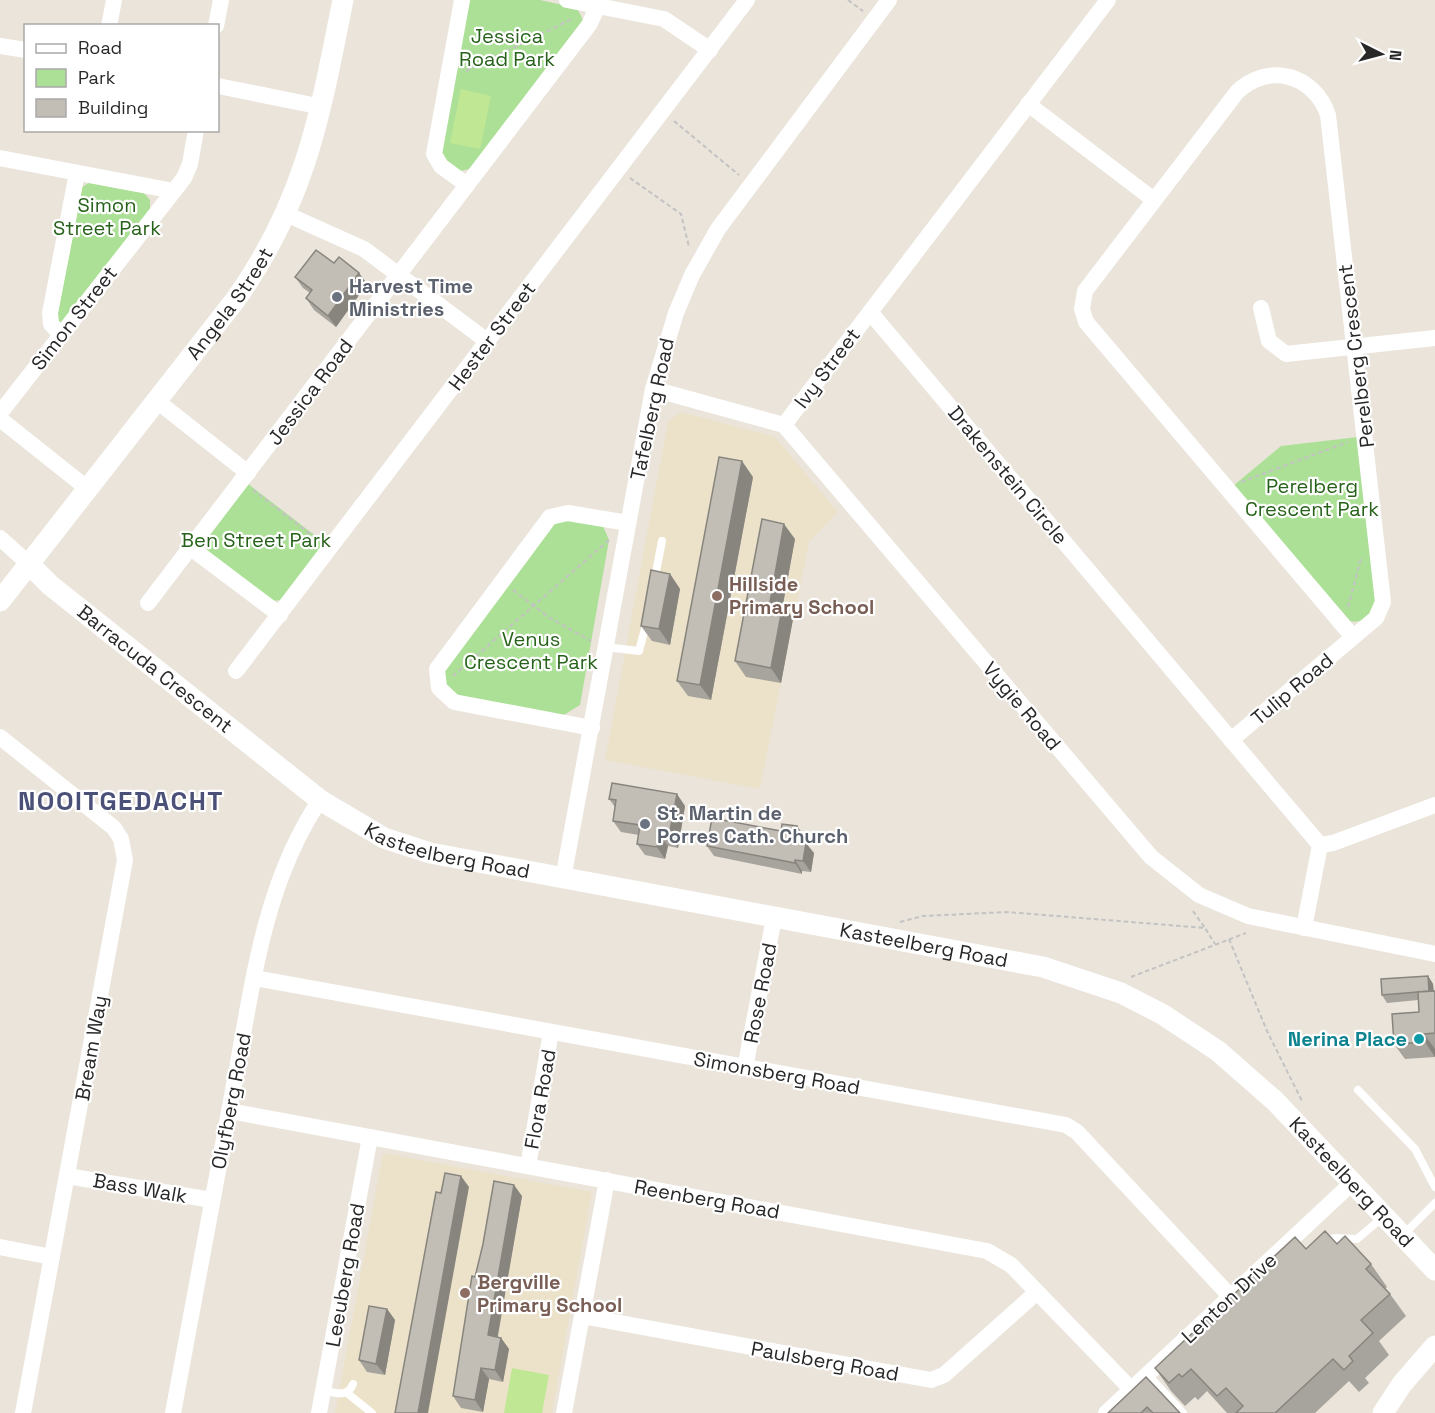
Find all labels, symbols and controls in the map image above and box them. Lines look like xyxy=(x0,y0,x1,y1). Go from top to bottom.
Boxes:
park label: Jessica Road Park xyxy=(459,23,555,72)
legend xyxy=(24,24,219,132)
north arrow xyxy=(1351,24,1411,84)
text: Road xyxy=(78,36,122,59)
text: N xyxy=(1384,49,1406,62)
text: Park xyxy=(78,66,116,89)
text: Building xyxy=(78,96,148,119)
park label: Simon Street Park xyxy=(53,192,161,241)
street label: Angela Street xyxy=(181,243,279,365)
street label: Simon Street xyxy=(25,261,123,375)
street label: Perelberg Crescent xyxy=(1332,263,1380,449)
place label: Harvest Time Ministries xyxy=(349,273,473,322)
street label: Hester Street xyxy=(443,276,541,396)
marker: Harvest Time Ministries xyxy=(330,290,344,304)
street label: Ivy Street xyxy=(788,323,866,413)
street label: Jessica Road xyxy=(261,334,359,450)
street label: Tafelberg Road xyxy=(624,335,680,483)
street label: Drakenstein Circle xyxy=(942,400,1074,550)
park label: Perelberg Crescent Park xyxy=(1245,473,1379,522)
park label: Ben Street Park xyxy=(181,527,331,553)
place label: Hillside Primary School xyxy=(729,571,874,620)
marker: Hillside Primary School xyxy=(710,589,724,603)
street label: Barracuda Crescent xyxy=(72,599,238,739)
park label: Venus Crescent Park xyxy=(464,626,598,675)
street label: Tulip Road xyxy=(1246,647,1338,731)
street label: Vygie Road xyxy=(977,656,1067,756)
district label: NOOITGEDACHT xyxy=(18,784,224,818)
place label: St. Martin de Porres Cath. Church xyxy=(657,800,848,849)
street label: Kasteelberg Road xyxy=(360,816,532,884)
marker: St. Martin de Porres Cath. Church xyxy=(638,817,652,831)
street label: Kasteelberg Road xyxy=(838,916,1010,973)
street label: Rose Road xyxy=(738,941,782,1045)
street label: Bream Way xyxy=(69,993,113,1103)
place label: Nerina Place xyxy=(1288,1026,1407,1052)
street label: Olyfberg Road xyxy=(205,1031,257,1171)
marker: Nerina Place xyxy=(1412,1032,1426,1046)
street label: Simonsberg Road xyxy=(692,1046,862,1100)
street label: Flora Road xyxy=(518,1047,562,1151)
street label: Kasteelberg Road xyxy=(1284,1111,1420,1253)
street label: Bass Walk xyxy=(91,1167,189,1209)
street label: Reenberg Road xyxy=(632,1173,782,1225)
street label: Leeuberg Road xyxy=(320,1201,370,1349)
street label: Lenton Drive xyxy=(1176,1247,1282,1349)
place label: Bergville Primary School xyxy=(477,1269,622,1318)
marker: Bergville Primary School xyxy=(458,1286,472,1300)
street label: Paulsberg Road xyxy=(749,1335,901,1387)

